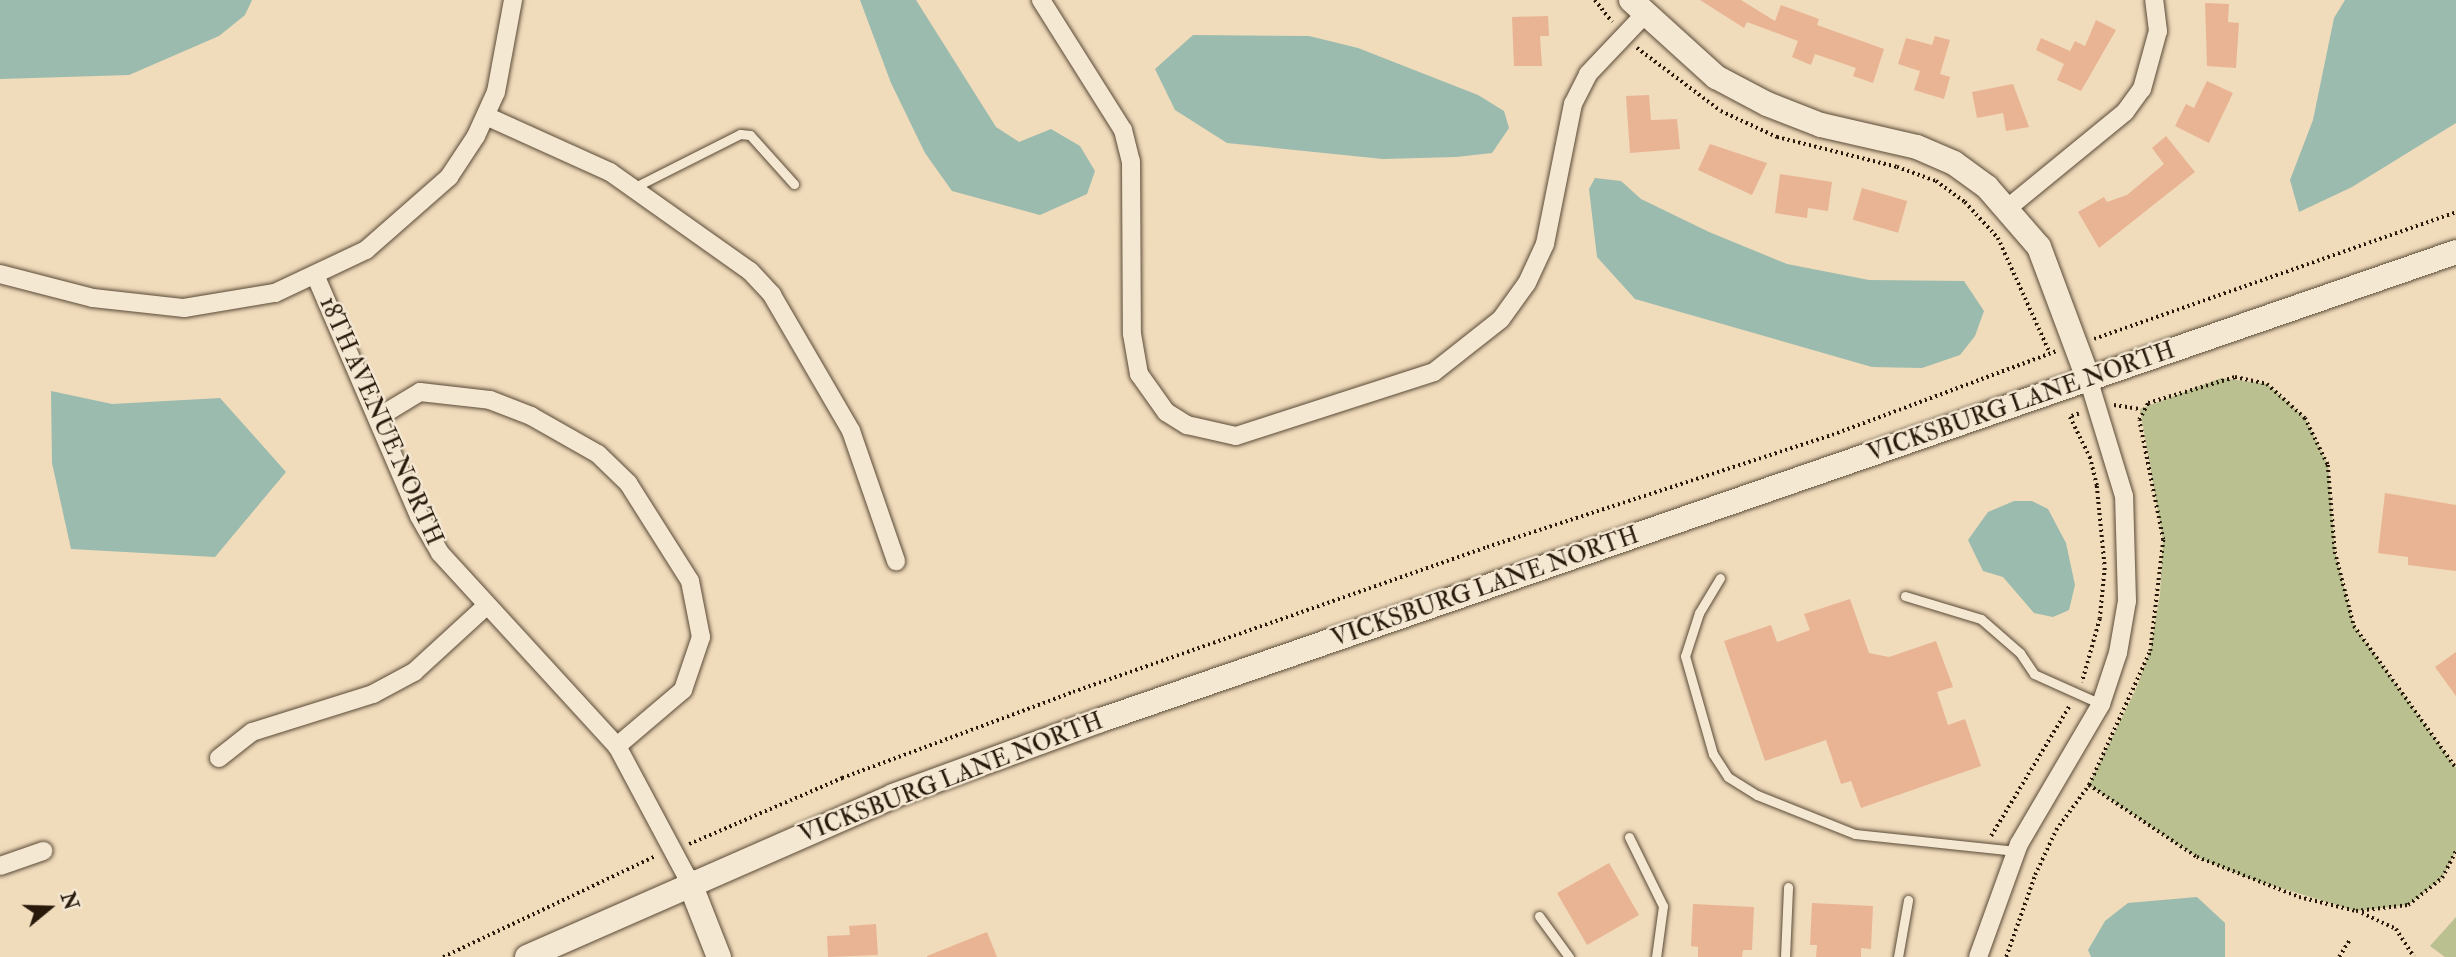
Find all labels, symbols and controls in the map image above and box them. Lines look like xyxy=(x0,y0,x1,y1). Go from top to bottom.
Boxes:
street label: 18TH AVENUE NORTH xyxy=(313,292,449,550)
street label: VICKSBURG LANE NORTH xyxy=(1864,336,2178,468)
street label: VICKSBURG LANE NORTH xyxy=(1328,521,1642,653)
street label: VICKSBURG LANE NORTH xyxy=(795,707,1107,849)
north arrow xyxy=(14,873,84,943)
text: N xyxy=(55,889,83,913)

